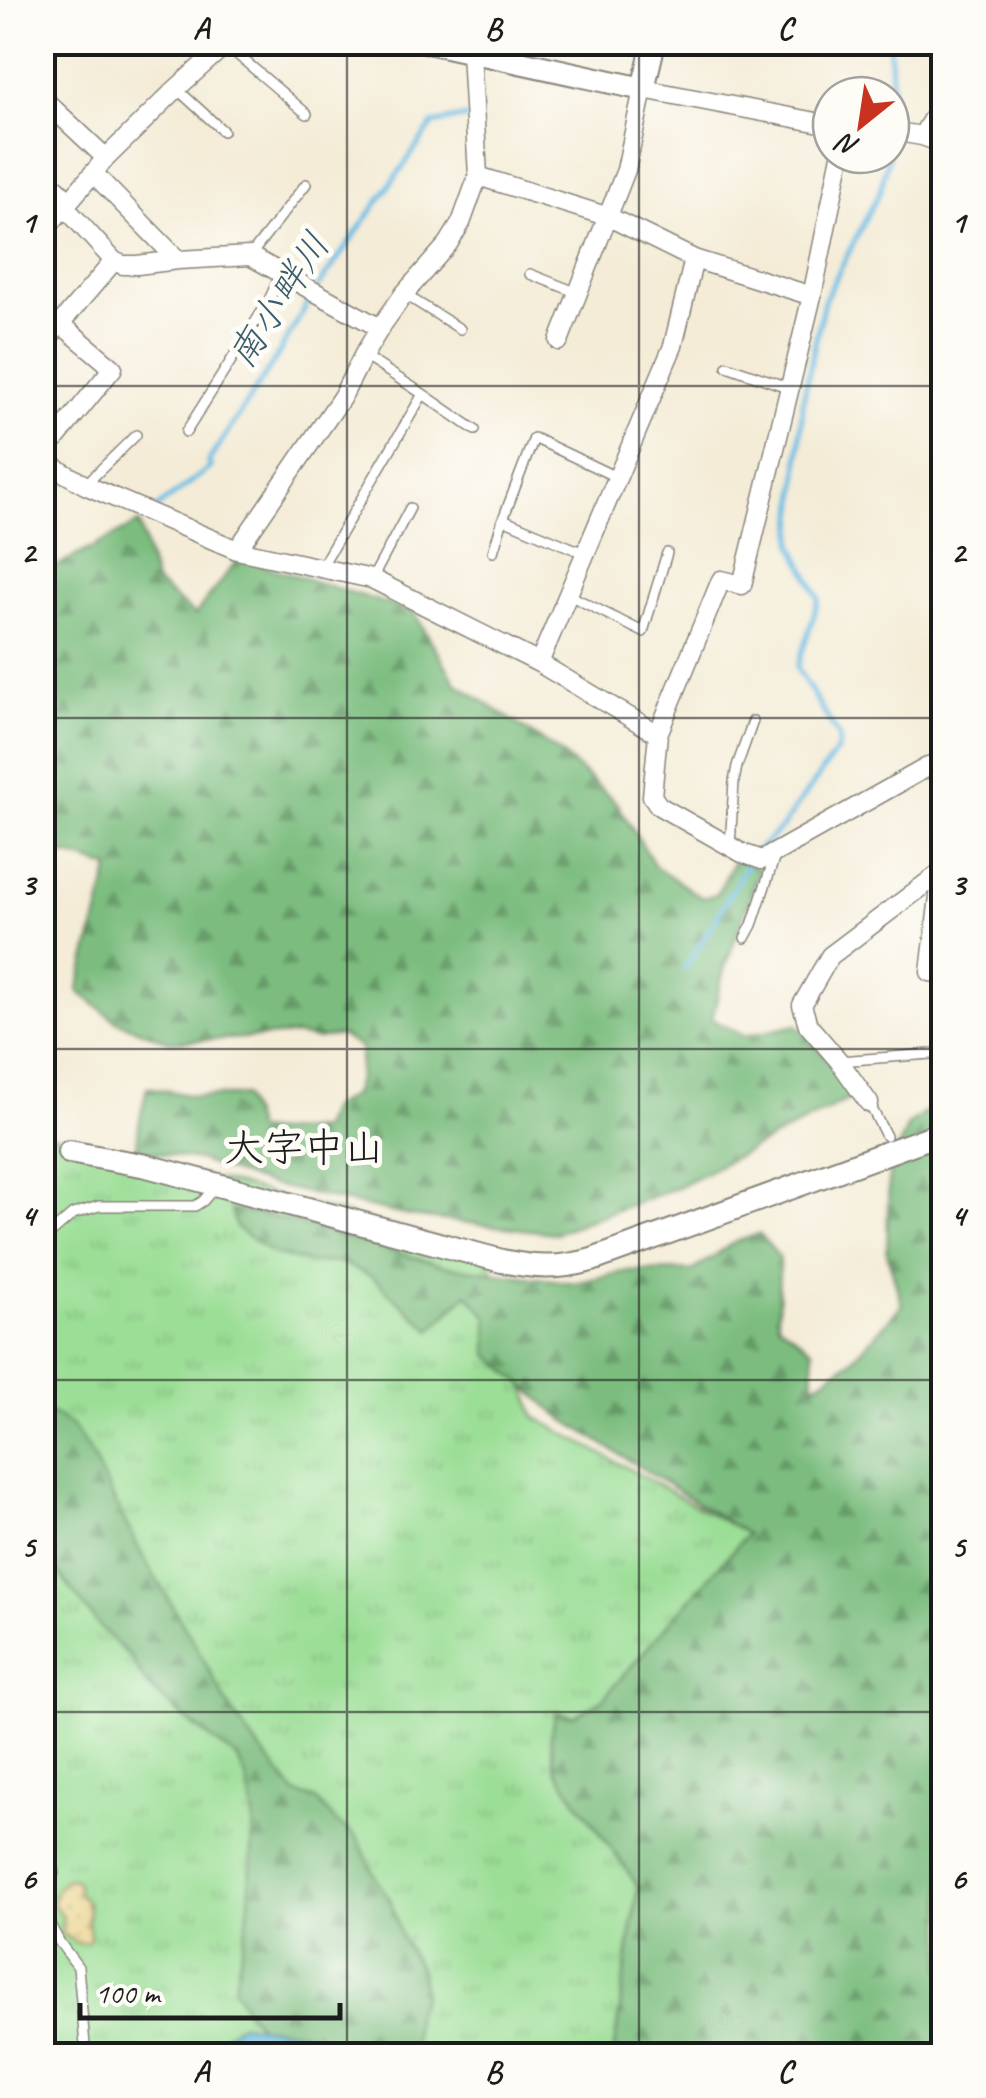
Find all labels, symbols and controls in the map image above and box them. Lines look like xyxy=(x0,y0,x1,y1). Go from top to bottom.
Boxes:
text: A xyxy=(193,8,212,49)
text: B xyxy=(485,8,504,49)
text: C xyxy=(777,8,797,49)
north arrow xyxy=(811,75,911,175)
text: N xyxy=(828,124,865,166)
text: 1 xyxy=(21,201,39,242)
text: 1 xyxy=(951,201,969,242)
water label: 南小畔川 xyxy=(218,223,340,377)
text: 2 xyxy=(21,532,38,573)
text: 2 xyxy=(951,532,968,573)
text: 3 xyxy=(21,864,38,905)
text: 3 xyxy=(951,864,968,905)
district label: 大字中山 xyxy=(224,1123,384,1173)
text: 4 xyxy=(21,1195,39,1236)
text: 4 xyxy=(951,1195,969,1236)
text: 5 xyxy=(21,1526,38,1567)
text: 5 xyxy=(951,1526,968,1567)
text: 6 xyxy=(20,1858,37,1899)
text: 6 xyxy=(950,1858,967,1899)
scale bar xyxy=(80,1958,340,2020)
text: 100 m xyxy=(95,1974,162,2012)
text: A xyxy=(193,2051,212,2092)
text: B xyxy=(485,2051,504,2092)
text: C xyxy=(777,2051,797,2092)

